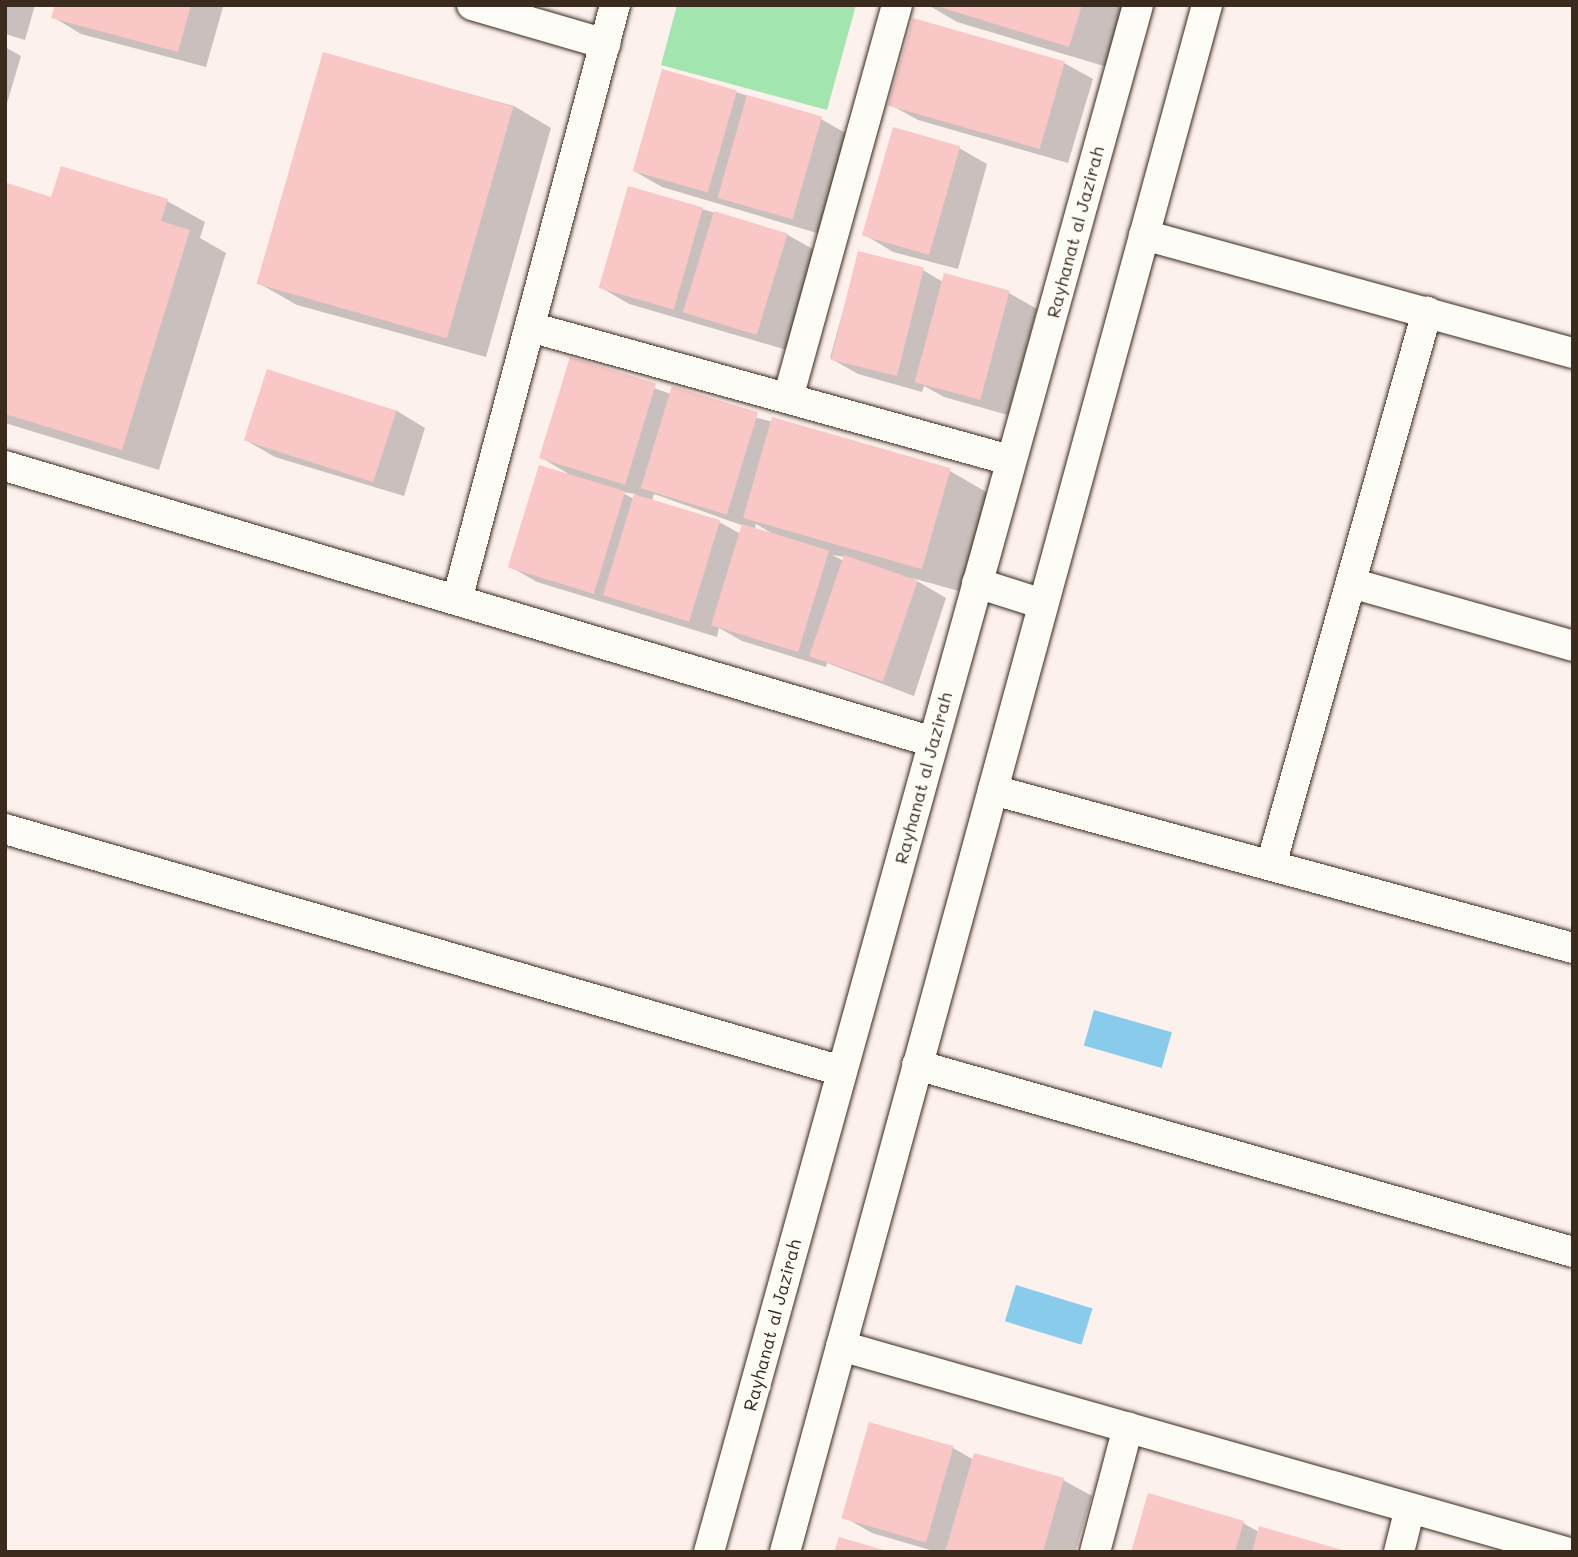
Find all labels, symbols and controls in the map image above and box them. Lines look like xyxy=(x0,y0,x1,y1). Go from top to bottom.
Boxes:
street label: Rayhanat al Jazirah xyxy=(1042,144,1108,320)
street label: Rayhanat al Jazirah xyxy=(890,690,956,866)
street label: Rayhanat al Jazirah xyxy=(739,1237,805,1413)

